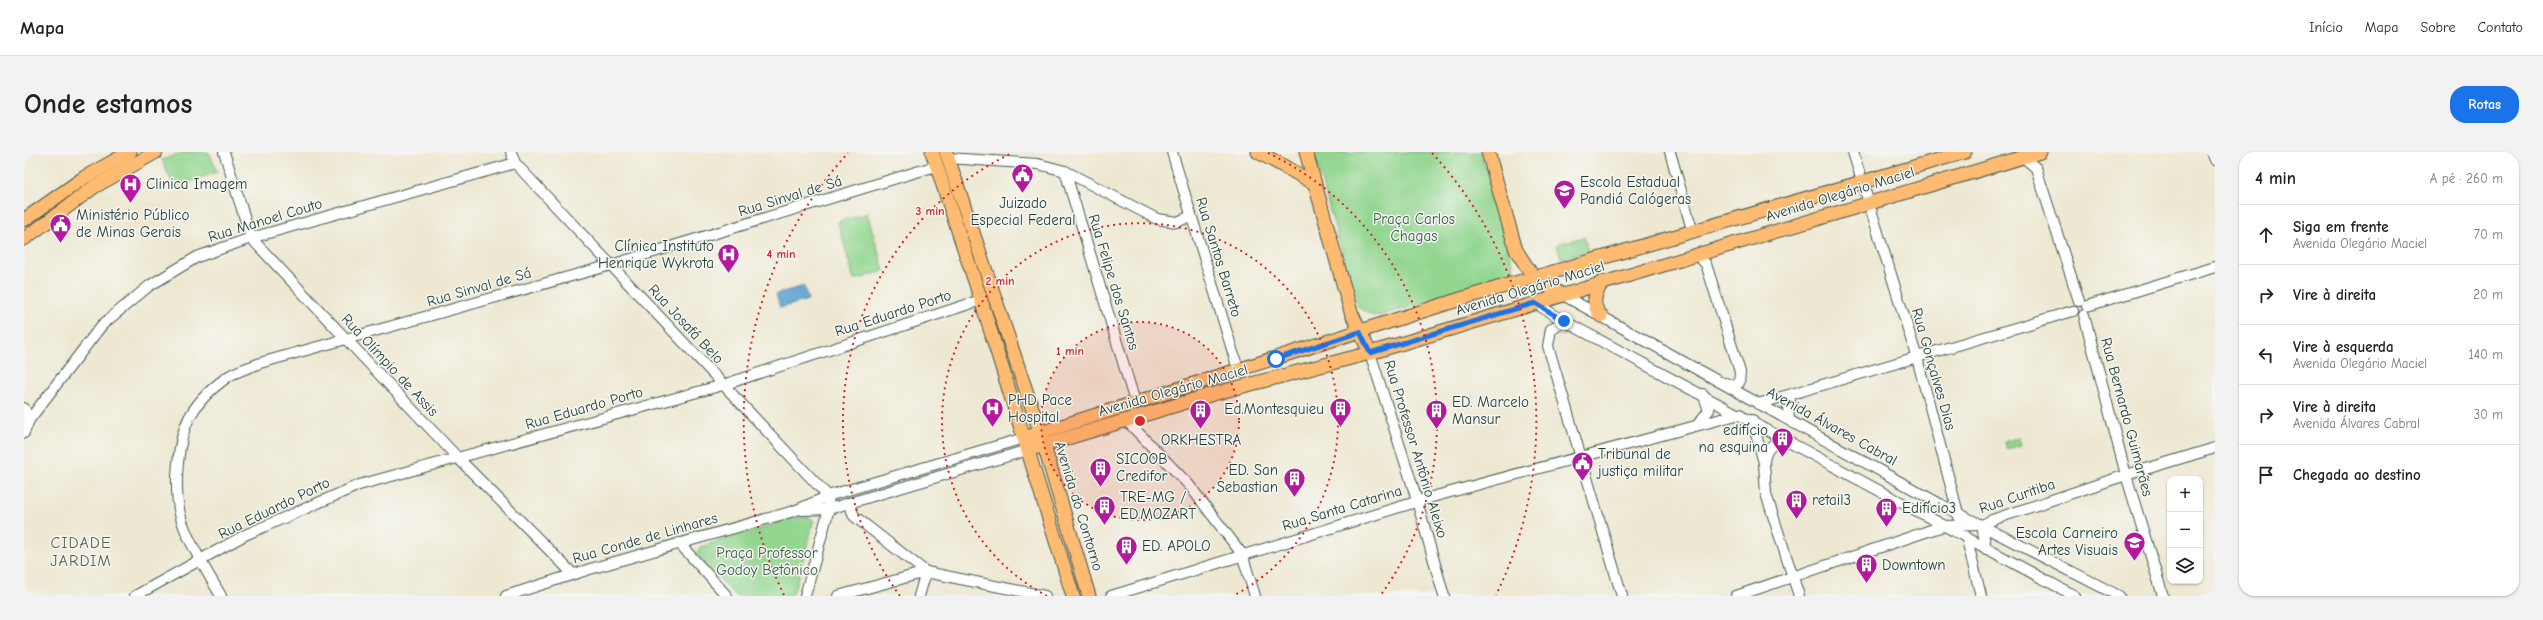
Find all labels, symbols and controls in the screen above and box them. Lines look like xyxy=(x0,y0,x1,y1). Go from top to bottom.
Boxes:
text: Mapa xyxy=(20,17,65,39)
text: Início xyxy=(2309,19,2343,36)
text: Mapa xyxy=(2365,19,2398,36)
text: Sobre xyxy=(2420,19,2455,36)
text: Contato xyxy=(2477,19,2523,36)
button: Rotas xyxy=(2450,86,2519,123)
text: Onde estamos xyxy=(24,88,192,120)
public building icon: Juizado Especial Federal xyxy=(1010,161,1036,194)
street label: Avenida Olegário Maciel xyxy=(1763,163,1917,225)
text: 4 min xyxy=(2255,169,2296,188)
hospital icon: Clinica Imagem xyxy=(118,171,144,204)
text: A pé · 260 m xyxy=(2430,171,2503,186)
street label: Rua Sinval de Sá xyxy=(736,172,844,220)
place label: Escola Estadual Pandiá Calógeras xyxy=(1580,173,1691,208)
place label: Clinica Imagem xyxy=(146,175,247,193)
school or university icon: Escola Estadual Pandiá Calógeras xyxy=(1551,178,1577,211)
street label: Rua Manoel Couto xyxy=(206,194,324,246)
place label: Juizado Especial Federal xyxy=(971,194,1075,229)
street label: Rua Santos Barreto xyxy=(1192,195,1246,319)
text: 3 min xyxy=(915,204,945,218)
place label: Ministério Público de Minas Gerais xyxy=(76,206,190,241)
park label: Praça Carlos Chagas xyxy=(1373,210,1455,245)
public building icon: Ministério Público de Minas Gerais xyxy=(48,211,74,244)
street label: Rua Felipe dos Santos xyxy=(1085,212,1143,352)
text: Siga em frente xyxy=(2293,218,2389,236)
icon: ahead xyxy=(2255,224,2277,246)
text: 70 m xyxy=(2474,227,2503,242)
text: Avenida Olegário Maciel xyxy=(2293,236,2427,251)
place label: Clínica Instituto Henrique Wykrota xyxy=(598,237,714,272)
hospital icon: Clínica Instituto Henrique Wykrota xyxy=(716,242,742,275)
text: 4 min xyxy=(767,247,795,261)
street label: Avenida Olegário Maciel xyxy=(1453,257,1607,319)
street label: Rua Sinval de Sá xyxy=(425,263,533,311)
text: 2 min xyxy=(985,274,1015,288)
street label: Rua Josafá Belo xyxy=(644,280,728,368)
icon: right xyxy=(2255,284,2277,306)
street label: Rua Eduardo Porto xyxy=(832,286,954,340)
text: Vire à direita xyxy=(2293,286,2376,304)
text: 20 m xyxy=(2473,287,2503,302)
street label: Rua Gonçalves Dias xyxy=(1908,306,1960,432)
street label: Rua Olímpio de Assis xyxy=(338,310,442,420)
route end xyxy=(1555,312,1573,330)
street label: Rua Bernardo Guimarães xyxy=(2097,336,2157,498)
text: Vire à esquerda xyxy=(2293,338,2394,356)
text: 1 min xyxy=(1056,344,1084,358)
icon: left xyxy=(2255,344,2277,366)
text: 140 m xyxy=(2469,347,2503,362)
route start xyxy=(1267,350,1285,368)
text: Avenida Olegário Maciel xyxy=(2293,356,2427,371)
street label: Rua Professor Antônio Aleixo xyxy=(1380,358,1452,540)
street label: Avenida Olegário Maciel xyxy=(1096,360,1250,420)
street label: Avenida Álvares Cabral xyxy=(1764,382,1901,469)
street label: Rua Eduardo Porto xyxy=(523,383,645,433)
place label: PHD Pace Hospital xyxy=(1008,391,1072,426)
place label: ED. Marcelo Mansur xyxy=(1452,393,1529,428)
hospital icon: PHD Pace Hospital xyxy=(979,396,1005,429)
building icon: Ed.Montesquieu xyxy=(1327,396,1353,429)
building icon: ORKHESTRA xyxy=(1188,398,1214,431)
building icon: ED. Marcelo Mansur xyxy=(1424,398,1450,431)
text: Vire à direita xyxy=(2293,398,2376,416)
place label: Ed.Montesquieu xyxy=(1224,400,1324,418)
icon: right xyxy=(2255,404,2277,426)
text: 30 m xyxy=(2473,407,2503,422)
centre of rings xyxy=(1133,414,1147,428)
text: Avenida Álvares Cabral xyxy=(2293,416,2420,431)
place label: edifício na esquina xyxy=(1698,421,1768,456)
building icon: edifício na esquina xyxy=(1770,426,1796,459)
place label: ORKHESTRA xyxy=(1161,431,1242,449)
street label: Avenida do Contorno xyxy=(1051,439,1107,573)
place label: Tribunal de justiça militar xyxy=(1596,445,1683,480)
place label: SICOOB Credifor xyxy=(1116,450,1168,485)
public building icon: Tribunal de justiça militar xyxy=(1570,450,1596,483)
building icon: SICOOB Credifor xyxy=(1087,455,1113,488)
place label: ED. San Sebastian xyxy=(1216,461,1278,496)
icon: arrive xyxy=(2255,464,2277,486)
building icon: ED. San Sebastian xyxy=(1281,466,1307,499)
text: Chegada ao destino xyxy=(2293,466,2421,484)
street label: Rua Eduardo Porto xyxy=(215,473,333,543)
street label: Rua Curitiba xyxy=(1977,475,2057,517)
map controls xyxy=(2167,476,2203,584)
button: + xyxy=(2167,476,2203,512)
street label: Rua Santa Catarina xyxy=(1280,481,1404,535)
building icon: retail3 xyxy=(1784,487,1810,520)
place label: TRE-MG / ED.MOZART xyxy=(1120,488,1196,523)
place label: retail3 xyxy=(1812,491,1851,509)
building icon: TRE-MG / ED.MOZART xyxy=(1092,493,1118,526)
building icon: Edifício3 xyxy=(1874,495,1900,528)
place label: Edifício3 xyxy=(1902,499,1956,517)
street label: Rua Conde de Linhares xyxy=(570,509,720,567)
button: − xyxy=(2167,512,2203,548)
place label: Escola Carneiro Artes Visuais xyxy=(2016,524,2118,559)
school or university icon: Escola Carneiro Artes Visuais xyxy=(2121,529,2147,562)
building icon: ED. APOLO xyxy=(1114,533,1140,566)
district label: CIDADE JARDIM xyxy=(50,534,112,570)
place label: ED. APOLO xyxy=(1142,537,1211,555)
park label: Praça Professor Godoy Betônico xyxy=(716,544,818,579)
button: layers xyxy=(2167,548,2203,584)
building icon: Downtown xyxy=(1854,552,1880,585)
place label: Downtown xyxy=(1882,556,1945,574)

